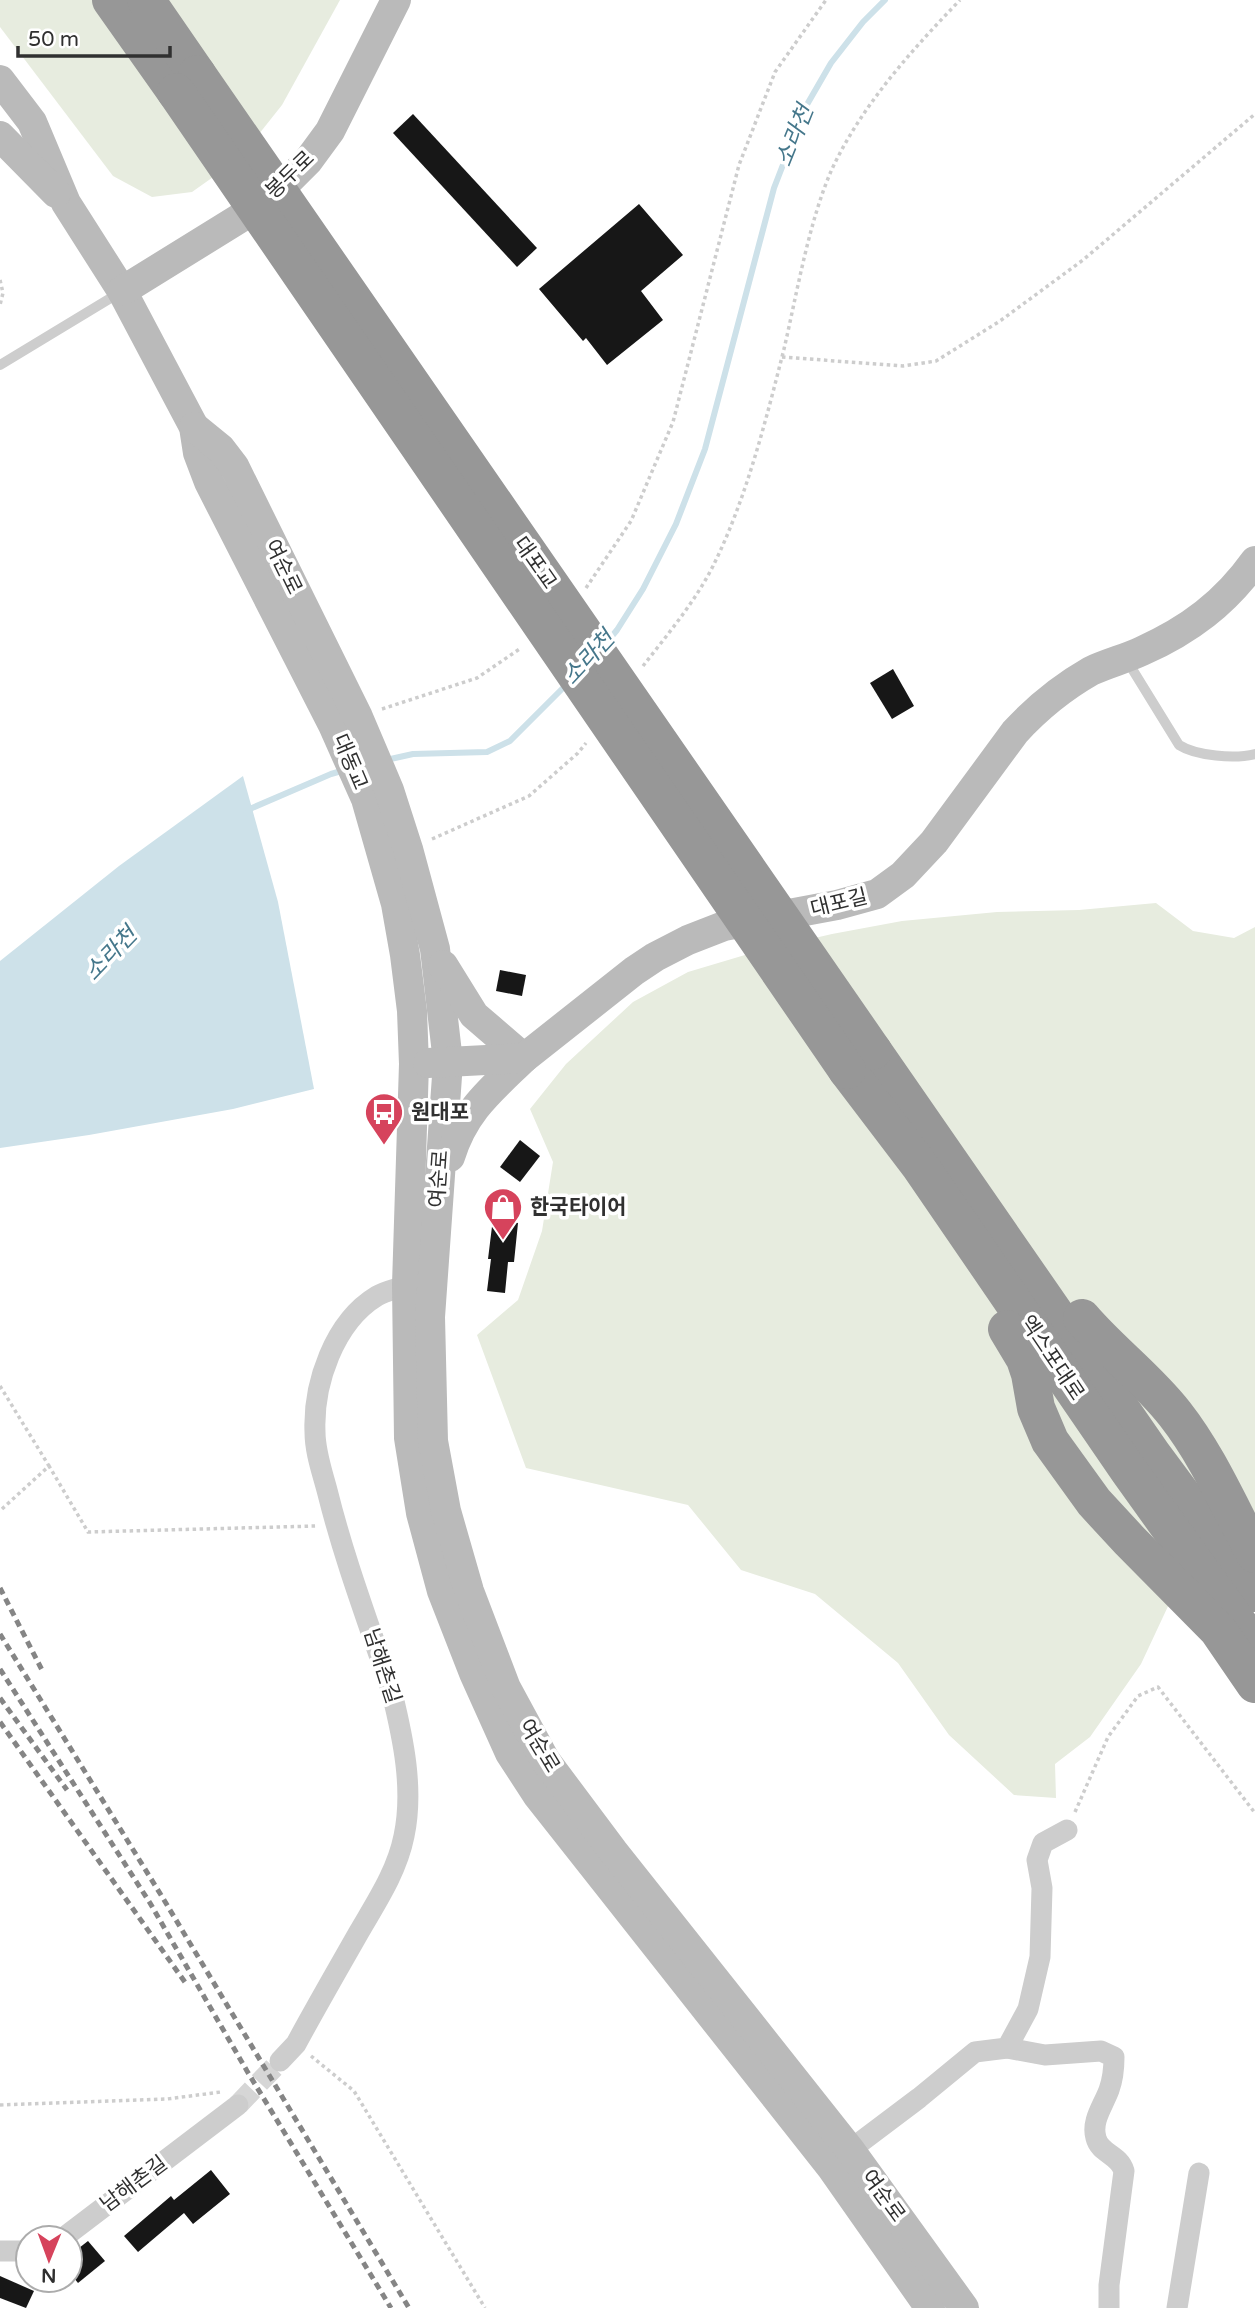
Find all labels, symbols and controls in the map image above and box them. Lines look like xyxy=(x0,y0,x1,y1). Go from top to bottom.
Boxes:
scale bar xyxy=(18,14,170,58)
text: 50 m xyxy=(28,27,79,52)
water label: 소라천 xyxy=(770,99,821,171)
street label: 봉두로 xyxy=(260,146,320,204)
street label: 대포교 xyxy=(508,532,562,594)
street label: 여순로 xyxy=(259,535,307,599)
water label: 소라천 xyxy=(557,623,623,691)
street label: 대동교 xyxy=(327,730,373,794)
street label: 대포길 xyxy=(808,884,870,922)
water label: 소라천 xyxy=(79,919,145,987)
bus stop icon: 원대포 xyxy=(363,1091,405,1146)
place label: 원대포 xyxy=(411,1100,469,1125)
street label: 여순로 xyxy=(425,1149,453,1209)
shop icon: 한국타이어 xyxy=(482,1186,524,1241)
place label: 한국타이어 xyxy=(530,1195,627,1220)
street label: 엑스포대로 xyxy=(1015,1311,1089,1405)
street label: 남해촌길 xyxy=(358,1625,406,1707)
street label: 여순로 xyxy=(513,1715,565,1777)
street label: 남해촌길 xyxy=(96,2151,172,2217)
street label: 여순로 xyxy=(856,2165,910,2227)
north arrow xyxy=(14,2224,84,2294)
text: N xyxy=(41,2264,57,2286)

